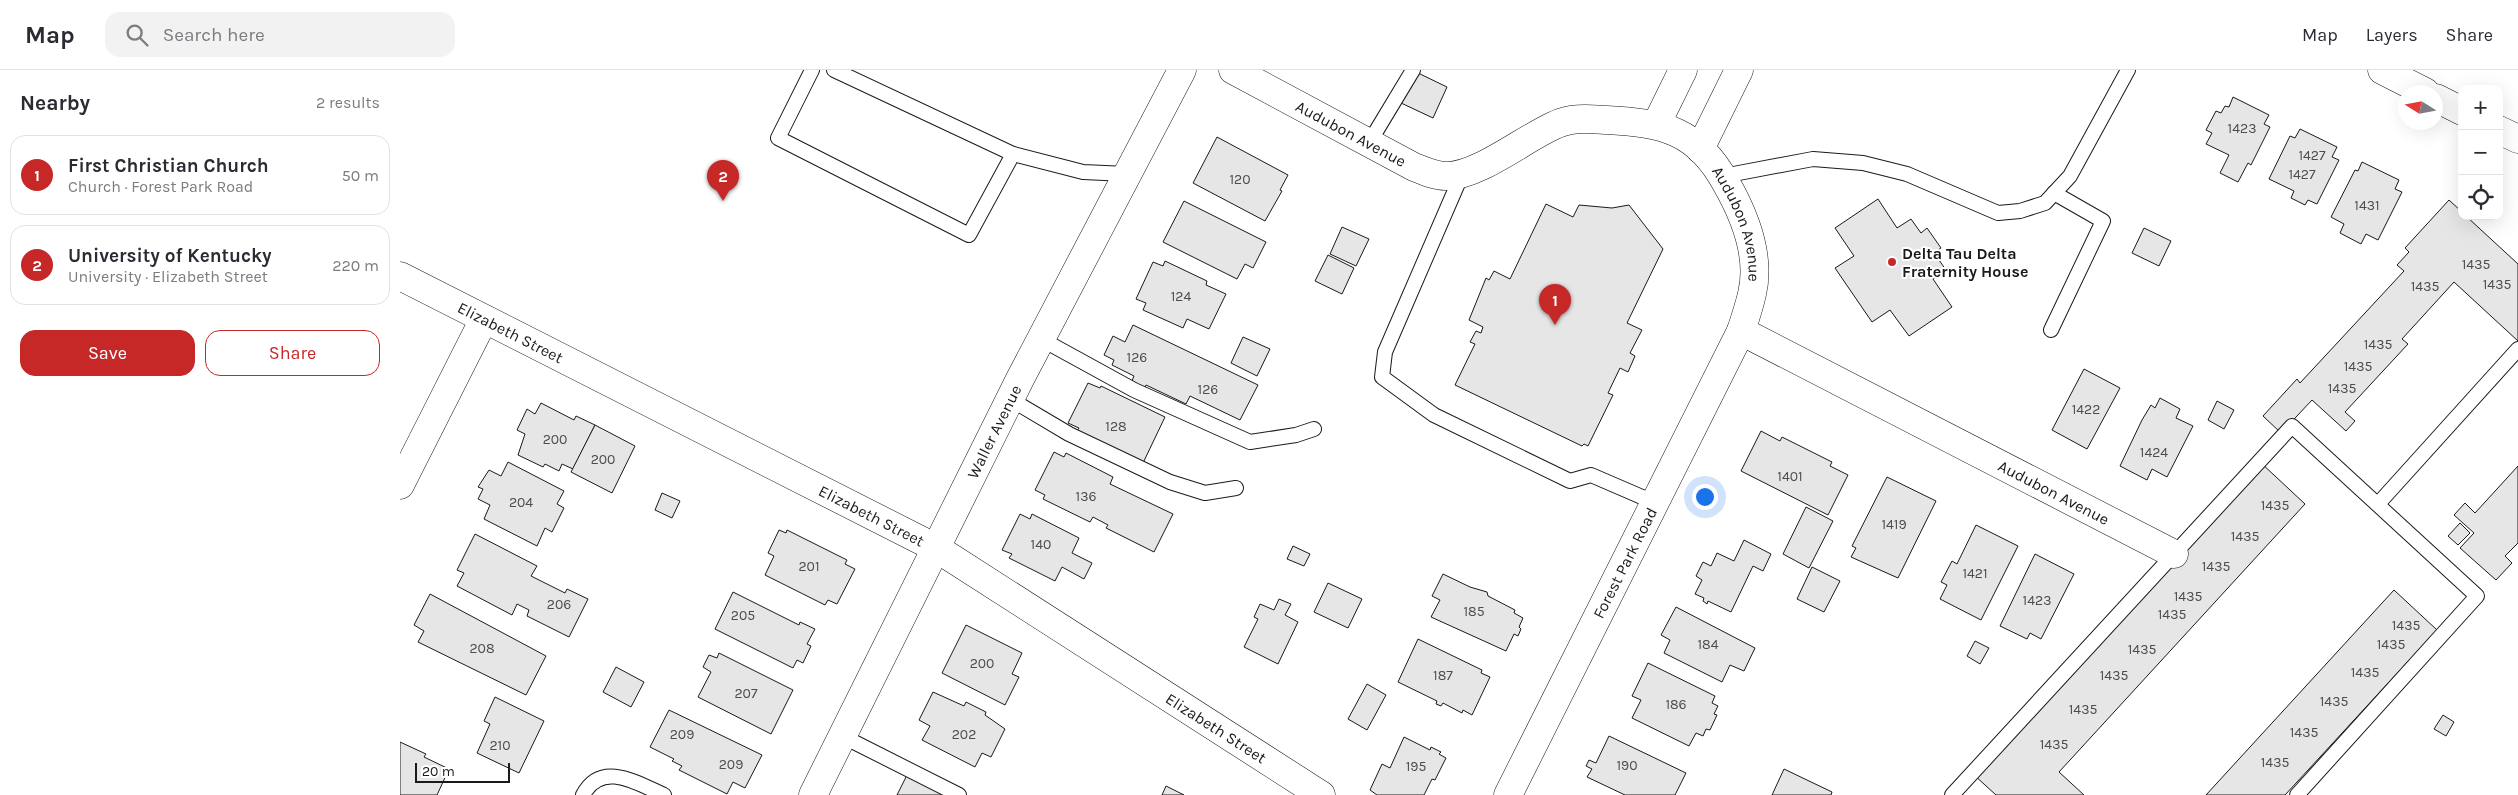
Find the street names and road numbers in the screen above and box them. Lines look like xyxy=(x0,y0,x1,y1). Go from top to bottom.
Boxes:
street label: Audubon Avenue xyxy=(1293,96,1410,171)
street label: Audubon Avenue xyxy=(1709,162,1764,282)
street label: Elizabeth Street xyxy=(455,297,567,367)
street label: Waller Avenue xyxy=(963,382,1025,481)
street label: Audubon Avenue xyxy=(1995,456,2113,529)
street label: Elizabeth Street xyxy=(816,481,928,550)
street label: Forest Park Road xyxy=(1589,504,1661,622)
street label: Elizabeth Street xyxy=(1162,689,1270,767)

